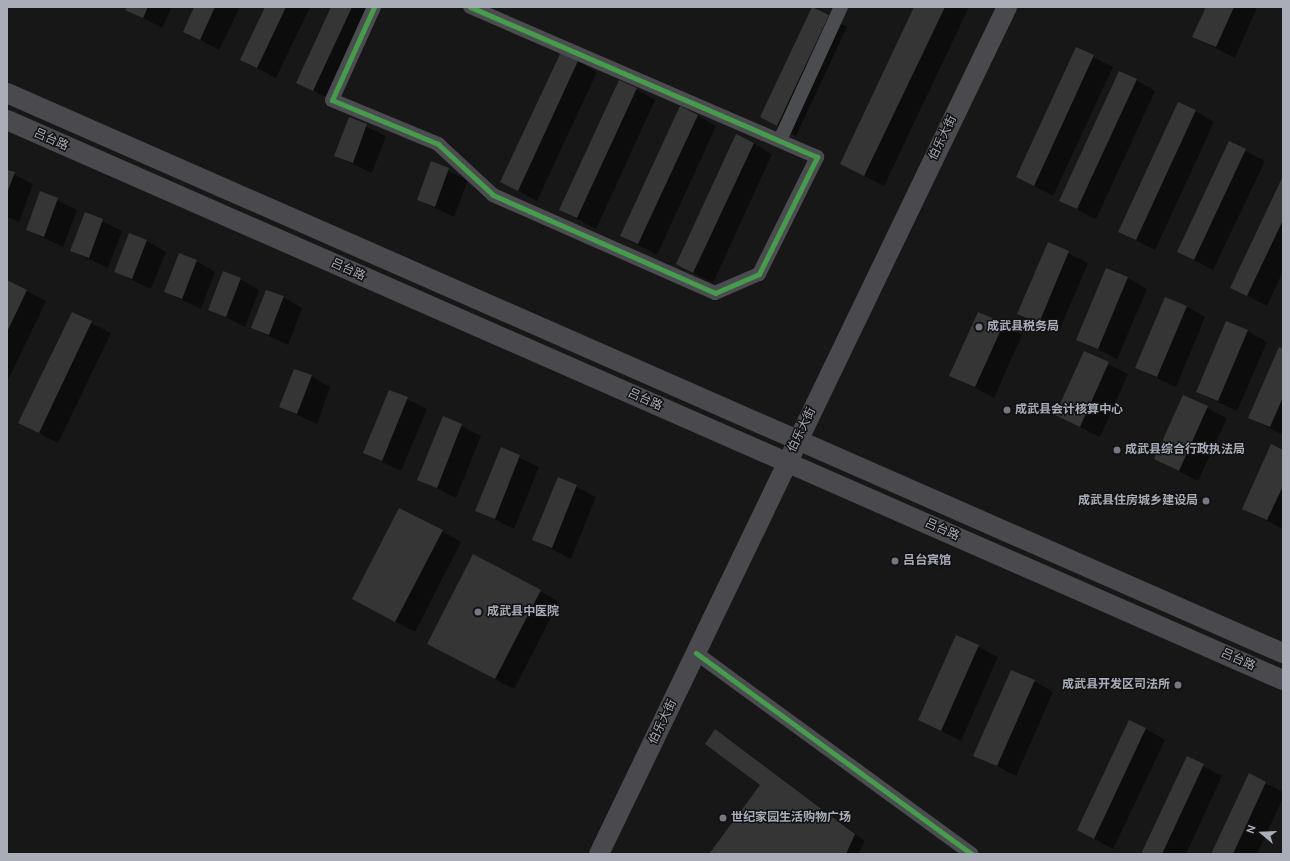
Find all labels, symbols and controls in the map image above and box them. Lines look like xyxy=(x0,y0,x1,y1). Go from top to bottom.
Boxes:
street label: 伯乐大街 xyxy=(926,113,960,163)
street label: 吕台路 xyxy=(32,126,70,154)
street label: 吕台路 xyxy=(329,256,367,284)
place label: 成武县税务局 xyxy=(987,320,1059,334)
marker: 成武县税务局 xyxy=(974,322,984,332)
street label: 吕台路 xyxy=(626,386,664,414)
place label: 成武县会计核算中心 xyxy=(1015,403,1123,417)
street label: 伯乐大街 xyxy=(785,405,819,455)
marker: 成武县会计核算中心 xyxy=(1002,405,1012,415)
place label: 成武县综合行政执法局 xyxy=(1125,443,1245,457)
marker: 成武县综合行政执法局 xyxy=(1112,445,1122,455)
place label: 成武县住房城乡建设局 xyxy=(1078,494,1198,508)
marker: 成武县住房城乡建设局 xyxy=(1201,496,1211,506)
street label: 吕台路 xyxy=(923,516,961,544)
place label: 吕台宾馆 xyxy=(903,554,951,568)
marker: 吕台宾馆 xyxy=(890,556,900,566)
place label: 成武县中医院 xyxy=(487,605,559,619)
marker: 成武县中医院 xyxy=(472,606,484,618)
street label: 吕台路 xyxy=(1219,646,1257,674)
place label: 成武县开发区司法所 xyxy=(1062,678,1170,692)
marker: 成武县开发区司法所 xyxy=(1173,680,1183,690)
street label: 伯乐大街 xyxy=(646,697,680,747)
place label: 世纪家园生活购物广场 xyxy=(731,811,851,825)
marker: 世纪家园生活购物广场 xyxy=(718,813,728,823)
north arrow xyxy=(1242,813,1282,853)
text: N xyxy=(1243,823,1259,835)

